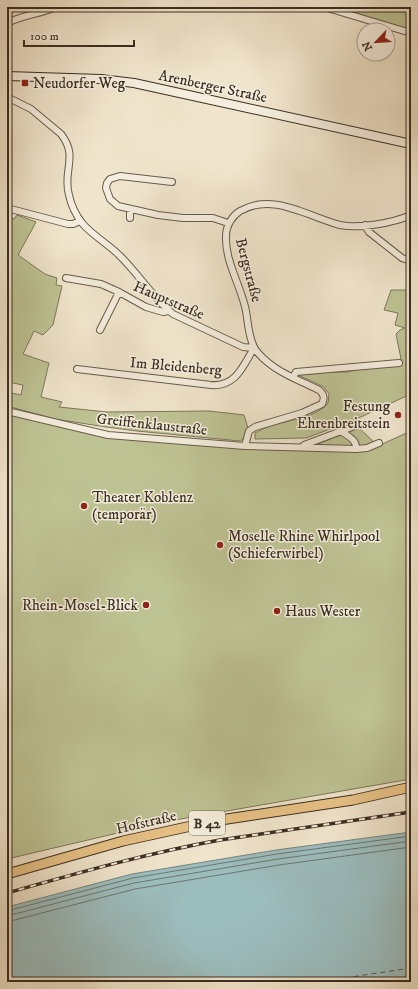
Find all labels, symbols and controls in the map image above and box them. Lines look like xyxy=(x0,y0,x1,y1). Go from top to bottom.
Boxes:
scale bar xyxy=(24,22,134,48)
north arrow xyxy=(356,22,396,62)
text: 100 m xyxy=(30,29,59,44)
text: N xyxy=(360,39,376,53)
street label: Arenberger Straße xyxy=(157,66,269,107)
place label: Neudorfer Weg xyxy=(33,74,126,93)
marker: Neudorfer Weg xyxy=(20,78,30,88)
street label: Bergstraße xyxy=(231,236,266,304)
street label: Hauptstraße xyxy=(130,277,207,324)
street label: Im Bleidenberg xyxy=(129,353,223,380)
place label: Festung Ehrenbreitstein xyxy=(297,397,391,433)
street label: Greiffenklaustraße xyxy=(96,409,208,440)
marker: Festung Ehrenbreitstein xyxy=(393,410,403,420)
place label: Theater Koblenz (temporär) xyxy=(92,488,194,524)
marker: Theater Koblenz (temporär) xyxy=(79,501,89,511)
place label: Moselle Rhine Whirlpool (Schieferwirbel) xyxy=(228,527,380,563)
marker: Moselle Rhine Whirlpool (Schieferwirbel) xyxy=(215,540,225,550)
place label: Rhein-Mosel-Blick xyxy=(22,596,139,615)
marker: Rhein-Mosel-Blick xyxy=(141,600,151,610)
place label: Haus Wester xyxy=(285,602,361,621)
marker: Haus Wester xyxy=(272,606,282,616)
street label: Hofstraße xyxy=(114,806,178,839)
road number: B 42 xyxy=(189,811,225,835)

